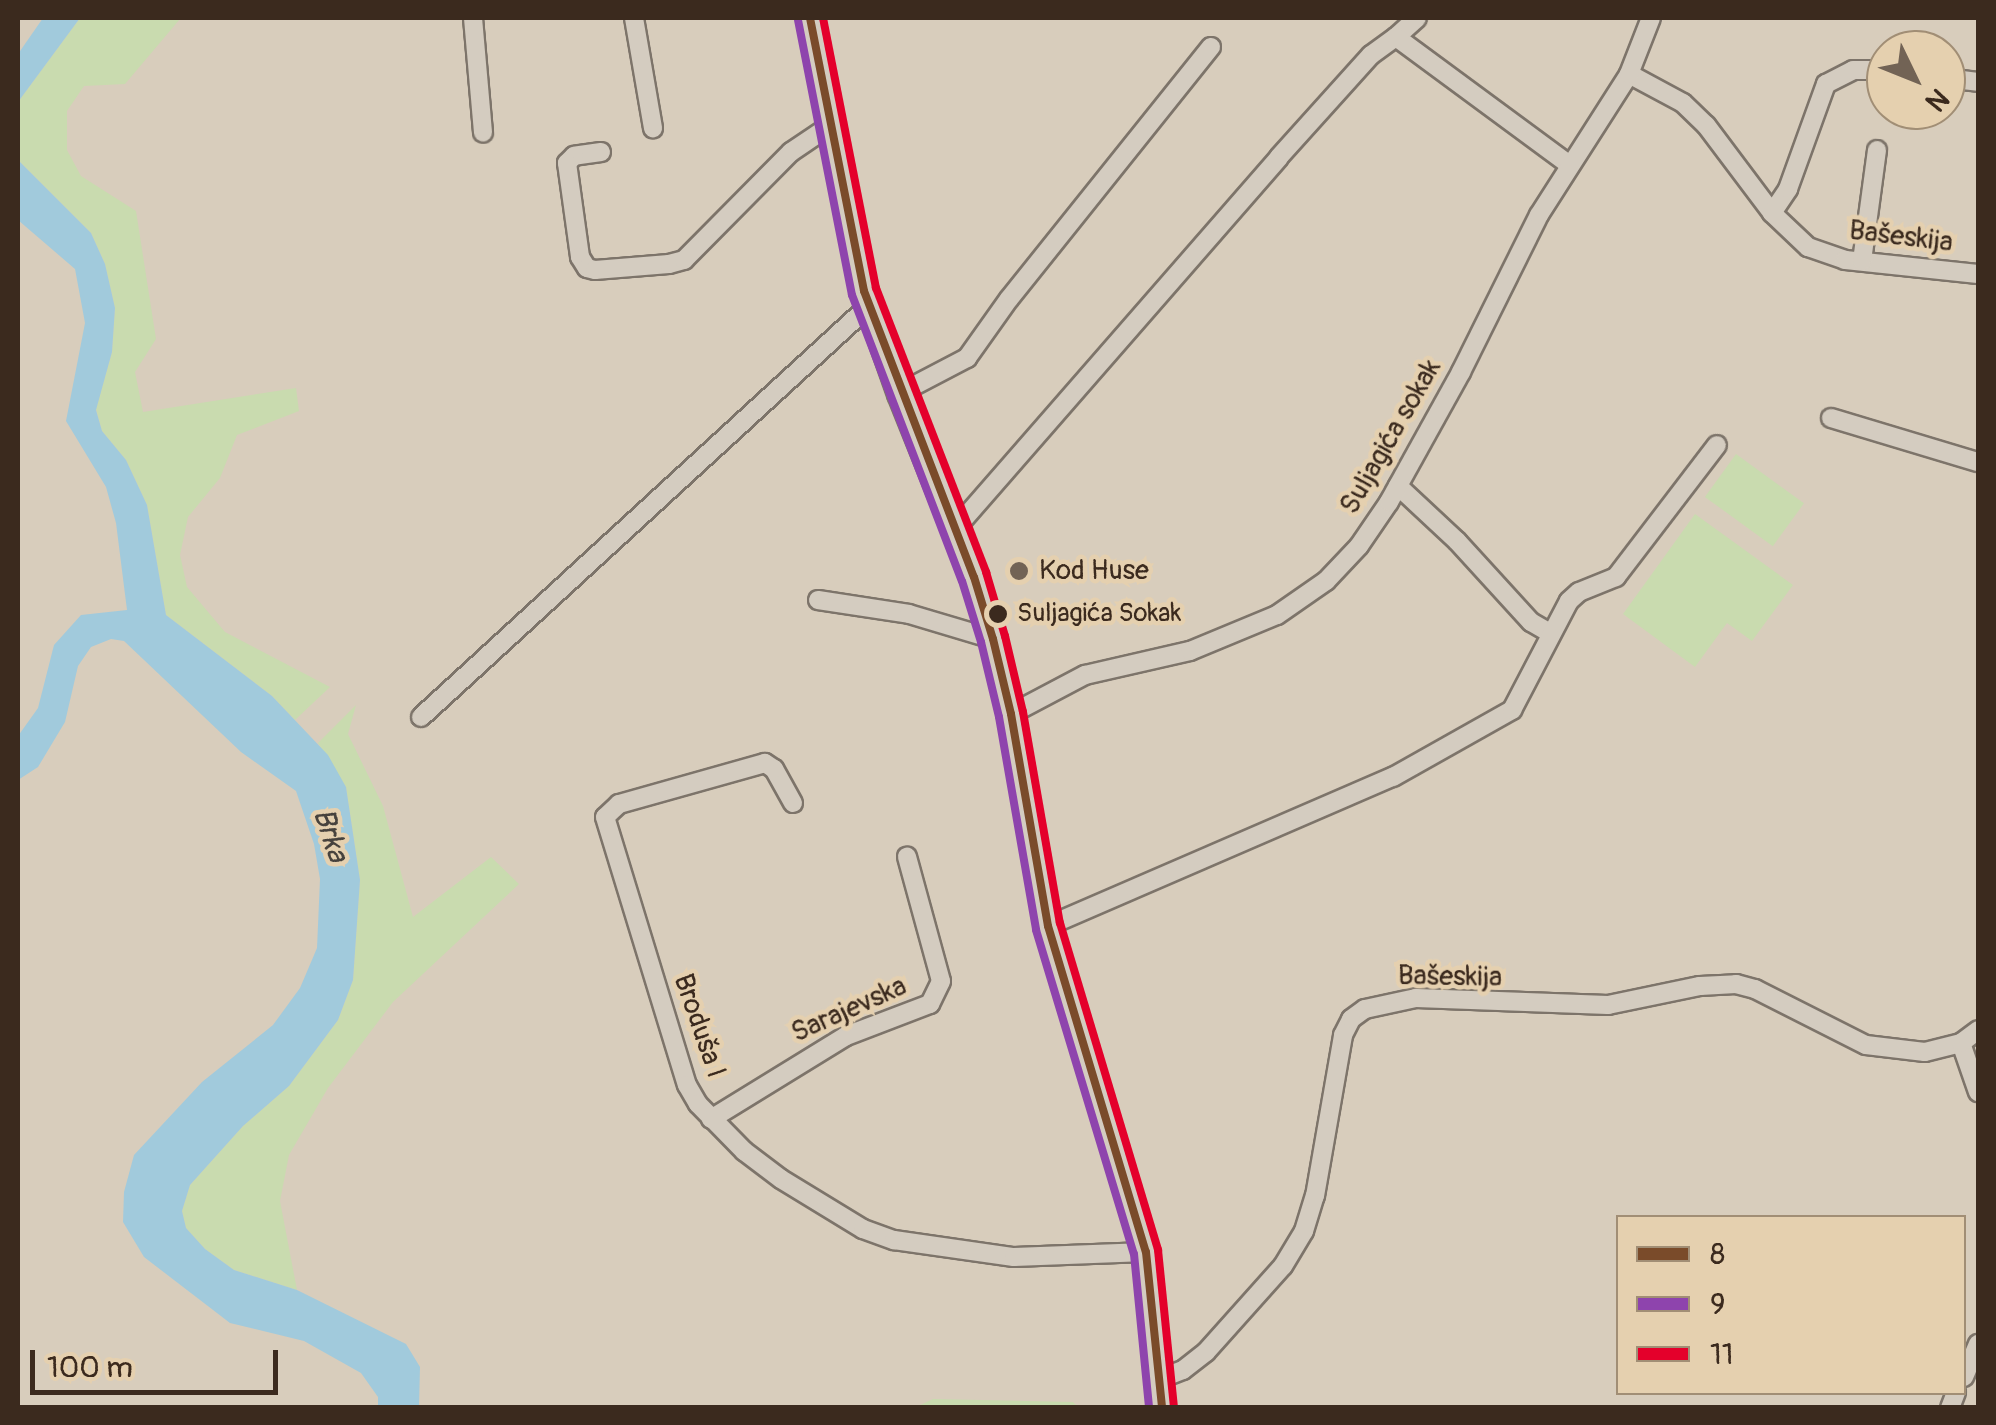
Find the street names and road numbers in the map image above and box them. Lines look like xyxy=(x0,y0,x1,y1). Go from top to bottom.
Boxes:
street label: Bašeskija xyxy=(1847,214,1955,260)
street label: Suljagića sokak xyxy=(1333,354,1449,520)
street label: Bašeskija xyxy=(1398,959,1502,995)
street label: Broduša I xyxy=(666,970,732,1082)
street label: Sarajevska xyxy=(786,970,912,1050)

